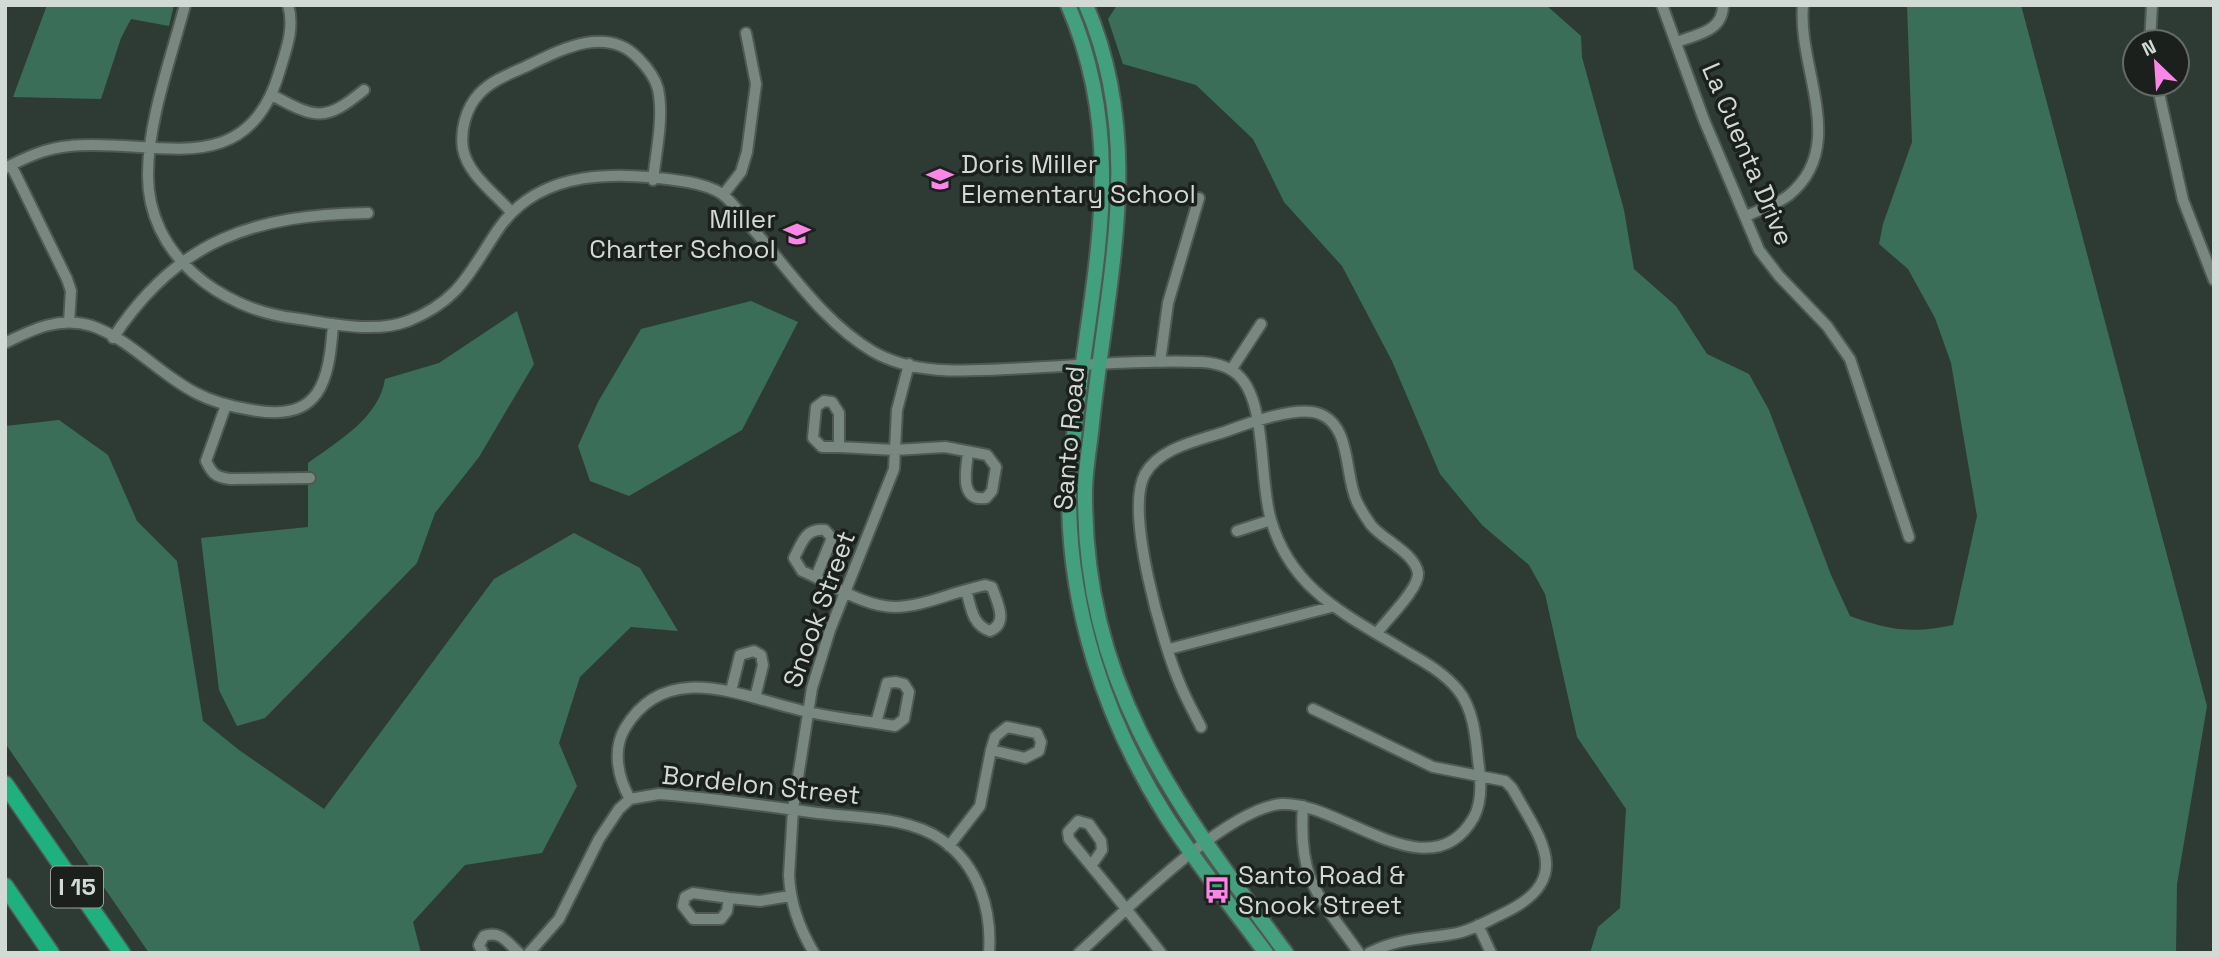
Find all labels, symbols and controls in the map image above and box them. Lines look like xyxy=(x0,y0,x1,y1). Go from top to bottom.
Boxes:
north arrow xyxy=(2121,28,2191,98)
text: N xyxy=(2138,34,2160,62)
street label: La Cuenta Drive xyxy=(1694,58,1802,250)
place label: Doris Miller Elementary School xyxy=(961,147,1196,211)
school or university icon: Doris Miller Elementary School xyxy=(925,164,955,194)
place label: Miller Charter School xyxy=(589,202,776,266)
school or university icon: Miller Charter School xyxy=(782,219,812,249)
street label: Santo Road xyxy=(1046,365,1092,511)
street label: Snook Street xyxy=(775,526,863,692)
street label: Bordelon Street xyxy=(660,758,862,812)
place label: Santo Road & Snook Street xyxy=(1238,858,1405,922)
road number: I 15 xyxy=(51,866,103,908)
bus stop icon: Santo Road & Snook Street xyxy=(1202,875,1232,905)

